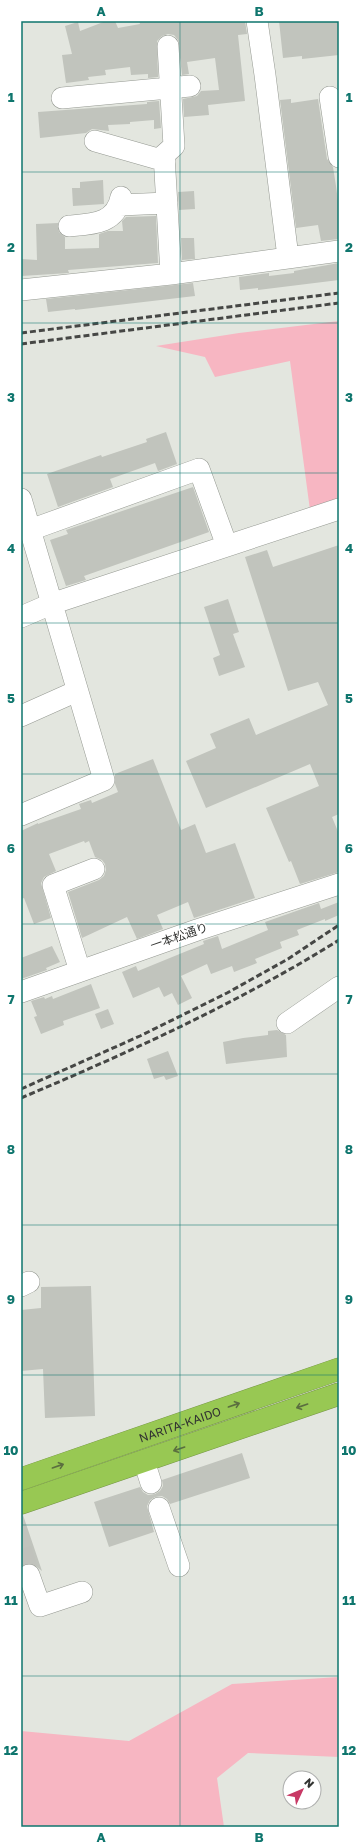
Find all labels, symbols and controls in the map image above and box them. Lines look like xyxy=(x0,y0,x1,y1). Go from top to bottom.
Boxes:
text: A xyxy=(96,3,106,19)
text: B xyxy=(254,3,264,19)
text: 1 xyxy=(8,89,15,105)
text: 1 xyxy=(346,89,353,105)
text: 2 xyxy=(7,239,15,255)
text: 2 xyxy=(345,239,353,255)
text: 3 xyxy=(7,389,15,405)
text: 3 xyxy=(345,389,353,405)
text: 4 xyxy=(7,540,15,556)
text: 4 xyxy=(345,540,353,556)
text: 5 xyxy=(7,690,15,706)
text: 5 xyxy=(345,690,353,706)
text: 6 xyxy=(7,840,15,856)
text: 6 xyxy=(345,840,353,856)
street label: 一本松通り xyxy=(148,919,210,953)
text: 7 xyxy=(7,991,15,1007)
text: 7 xyxy=(345,991,353,1007)
text: 8 xyxy=(7,1141,15,1157)
text: 8 xyxy=(345,1141,353,1157)
text: 9 xyxy=(7,1291,15,1307)
text: 9 xyxy=(345,1291,353,1307)
one-way arrow xyxy=(227,1401,239,1409)
street label: NARITA-KAIDO xyxy=(137,1403,223,1445)
one-way arrow xyxy=(297,1403,309,1411)
text: 10 xyxy=(3,1442,19,1458)
text: 10 xyxy=(341,1442,357,1458)
one-way arrow xyxy=(174,1445,186,1453)
one-way arrow xyxy=(51,1462,64,1469)
text: 11 xyxy=(4,1592,18,1608)
text: 11 xyxy=(342,1592,356,1608)
text: 12 xyxy=(4,1742,18,1758)
text: 12 xyxy=(342,1742,356,1758)
north arrow xyxy=(282,1770,322,1810)
text: N xyxy=(302,1775,317,1790)
text: A xyxy=(96,1829,106,1845)
text: B xyxy=(254,1829,264,1845)

